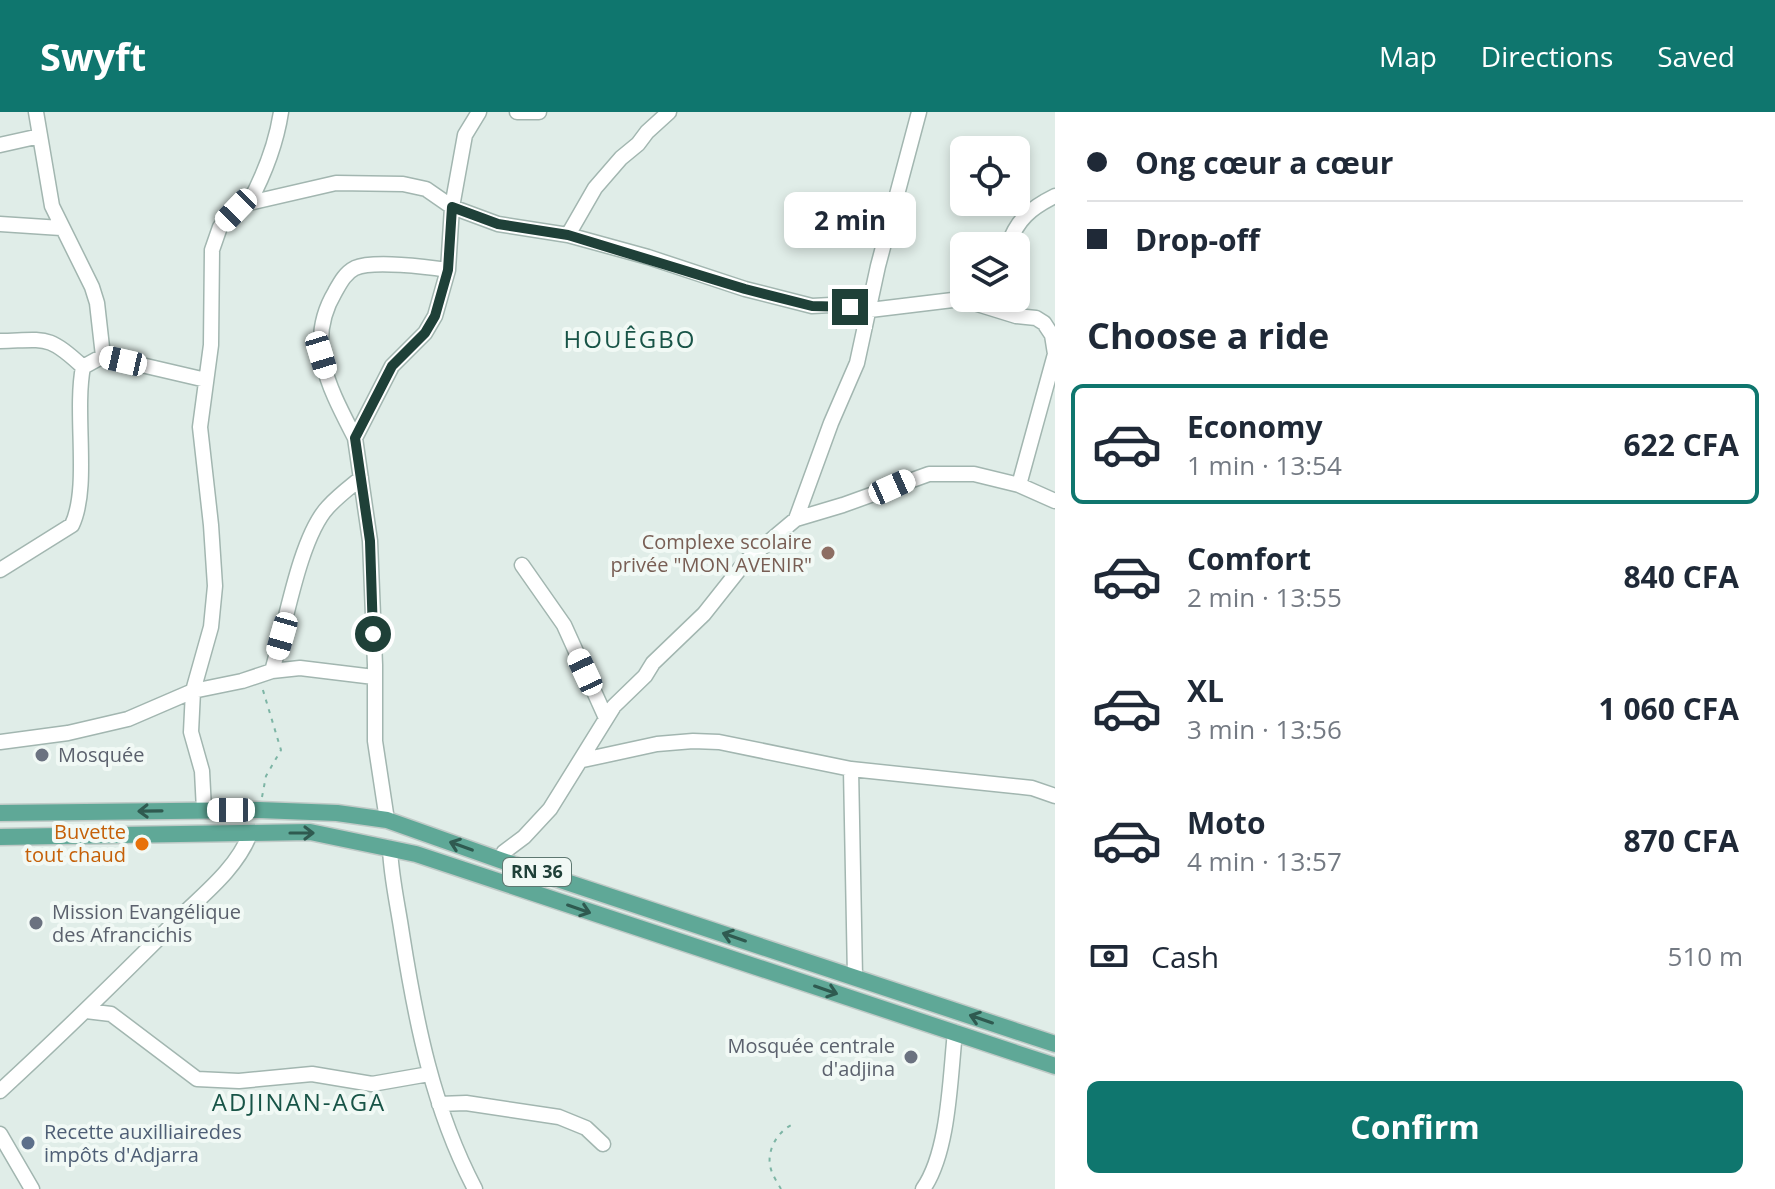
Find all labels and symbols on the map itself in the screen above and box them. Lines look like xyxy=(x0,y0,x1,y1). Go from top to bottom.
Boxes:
car xyxy=(211,184,261,236)
callout: 2 min xyxy=(784,191,916,247)
route end xyxy=(832,289,868,325)
district label: HOUÊGBO xyxy=(564,322,696,355)
car xyxy=(303,329,339,381)
car xyxy=(97,344,149,378)
car xyxy=(865,466,919,508)
place label: Complexe scolaire privée "MON AVENIR" xyxy=(610,528,812,578)
marker: Complexe scolaire privée "MON AVENIR" xyxy=(819,544,837,562)
car xyxy=(264,610,300,662)
route start xyxy=(355,616,391,652)
car xyxy=(564,645,606,699)
place label: Mosquée xyxy=(58,741,145,768)
marker: Mosquée xyxy=(33,746,51,764)
car xyxy=(207,798,255,822)
one-way arrow xyxy=(137,804,164,819)
place label: Buvette tout chaud xyxy=(25,818,126,868)
one-way arrow xyxy=(288,825,315,841)
marker: Buvette tout chaud xyxy=(133,835,151,853)
one-way arrow xyxy=(449,838,474,853)
road number: RN 36 xyxy=(503,858,571,886)
place label: Mission Evangélique des Afrancichis xyxy=(52,898,241,948)
one-way arrow xyxy=(566,902,591,917)
marker: Mission Evangélique des Afrancichis xyxy=(27,914,45,932)
one-way arrow xyxy=(722,929,747,944)
one-way arrow xyxy=(813,983,838,998)
one-way arrow xyxy=(969,1010,994,1025)
place label: Mosquée centrale d'adjina xyxy=(728,1032,895,1082)
marker: Mosquée centrale d'adjina xyxy=(902,1048,920,1066)
district label: ADJINAN-AGA xyxy=(212,1085,386,1118)
place label: Recette auxilliairedes impôts d'Adjarra xyxy=(44,1118,242,1168)
marker: Recette auxilliairedes impôts d'Adjarra xyxy=(19,1134,37,1152)

